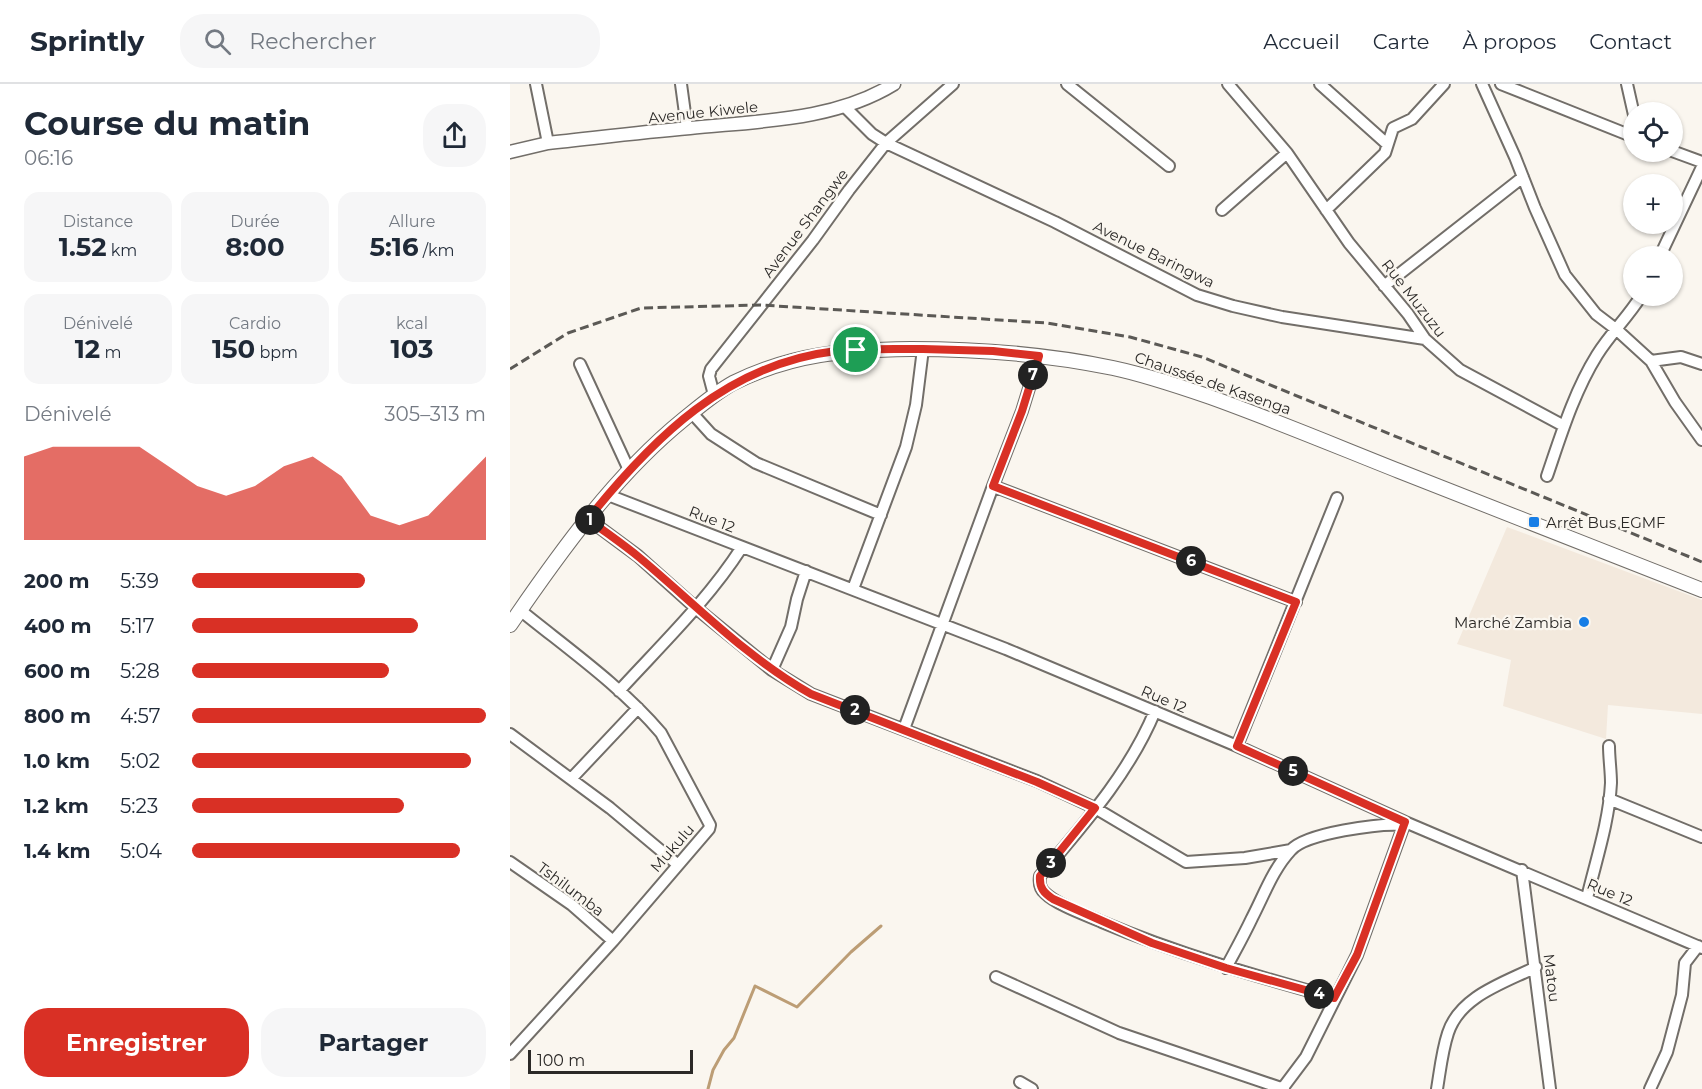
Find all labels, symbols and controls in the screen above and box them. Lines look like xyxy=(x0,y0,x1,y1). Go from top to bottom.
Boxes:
search box xyxy=(180,14,600,68)
text: Sprintly xyxy=(30,24,144,58)
icon: search xyxy=(201,25,234,58)
text: Rechercher xyxy=(249,28,377,55)
text: Accueil xyxy=(1263,29,1340,54)
text: Carte xyxy=(1373,29,1429,54)
text: À propos xyxy=(1462,29,1556,54)
text: Contact xyxy=(1589,29,1672,54)
street label: Avenue Kiwele xyxy=(647,97,759,127)
map controls xyxy=(1623,102,1683,306)
button: locate xyxy=(1623,102,1683,162)
text: Course du matin xyxy=(24,103,310,143)
button: share xyxy=(423,104,486,167)
text: 06:16 xyxy=(24,146,73,170)
street label: Avenue Shangwe xyxy=(758,165,852,281)
button: + xyxy=(1623,174,1683,234)
text: Distance xyxy=(63,212,133,231)
text: Durée xyxy=(230,212,280,231)
text: Allure xyxy=(389,212,435,231)
street label: Avenue Baringwa xyxy=(1090,216,1218,292)
text: 1.52 xyxy=(59,231,107,263)
text: 8:00 xyxy=(225,231,285,263)
text: 5:16 xyxy=(369,231,418,263)
text: km xyxy=(107,241,137,260)
text: /km xyxy=(418,241,455,260)
button: − xyxy=(1623,246,1683,306)
street label: Rue Muzuzu xyxy=(1378,255,1450,341)
text: Dénivelé xyxy=(63,314,133,333)
text: Cardio xyxy=(229,314,281,333)
text: kcal xyxy=(396,314,428,333)
pin xyxy=(830,324,881,375)
text: 12 xyxy=(75,333,100,365)
text: 150 xyxy=(212,333,255,365)
text: 103 xyxy=(391,333,433,365)
icon: arrive xyxy=(839,333,872,366)
text: m xyxy=(100,343,121,362)
text: bpm xyxy=(255,343,298,362)
street label: Chaussée de Kasenga xyxy=(1132,347,1294,419)
pin: 7 xyxy=(1018,360,1048,390)
text: 7 xyxy=(1028,365,1038,384)
text: Dénivelé xyxy=(24,402,112,426)
text: 305–313 m xyxy=(384,402,486,426)
street label: Rue 12 xyxy=(686,502,738,536)
pin: 1 xyxy=(575,505,605,535)
text: 1 xyxy=(587,510,593,529)
place label: Arrêt Bus EGMF xyxy=(1546,513,1666,532)
marker: Arrêt Bus EGMF xyxy=(1527,515,1541,529)
pin: 6 xyxy=(1176,546,1206,576)
text: 6 xyxy=(1186,551,1196,570)
text: 200 m xyxy=(24,569,90,593)
text: 5:39 xyxy=(120,569,159,593)
place label: Marché Zambia xyxy=(1454,613,1572,632)
text: 400 m xyxy=(24,614,92,638)
text: 5:17 xyxy=(120,614,155,638)
marker: Marché Zambia xyxy=(1577,615,1591,629)
text: 600 m xyxy=(24,659,91,683)
text: 5:28 xyxy=(120,659,160,683)
street label: Rue 12 xyxy=(1138,681,1190,717)
pin: 2 xyxy=(840,695,870,725)
text: 2 xyxy=(850,700,860,719)
text: 800 m xyxy=(24,704,91,728)
text: 4:57 xyxy=(120,704,160,728)
text: 1.0 km xyxy=(24,749,90,773)
text: 5:02 xyxy=(120,749,160,773)
pin: 5 xyxy=(1278,756,1308,786)
text: 5 xyxy=(1288,761,1298,780)
text: 1.2 km xyxy=(24,794,89,818)
text: 5:23 xyxy=(120,794,158,818)
street label: Mukulu xyxy=(646,820,698,876)
text: 1.4 km xyxy=(24,839,91,863)
text: 5:04 xyxy=(120,839,162,863)
pin: 3 xyxy=(1036,848,1066,878)
text: 3 xyxy=(1046,853,1056,872)
street label: Tshilumba xyxy=(534,858,608,920)
street label: Rue 12 xyxy=(1584,874,1636,910)
street label: Matou xyxy=(1540,953,1564,1003)
pin: 4 xyxy=(1304,979,1334,1009)
text: 4 xyxy=(1313,984,1325,1003)
button: Enregistrer xyxy=(24,1008,249,1077)
button: Partager xyxy=(261,1008,486,1077)
scale bar xyxy=(528,1047,693,1074)
text: 100 m xyxy=(537,1051,585,1070)

